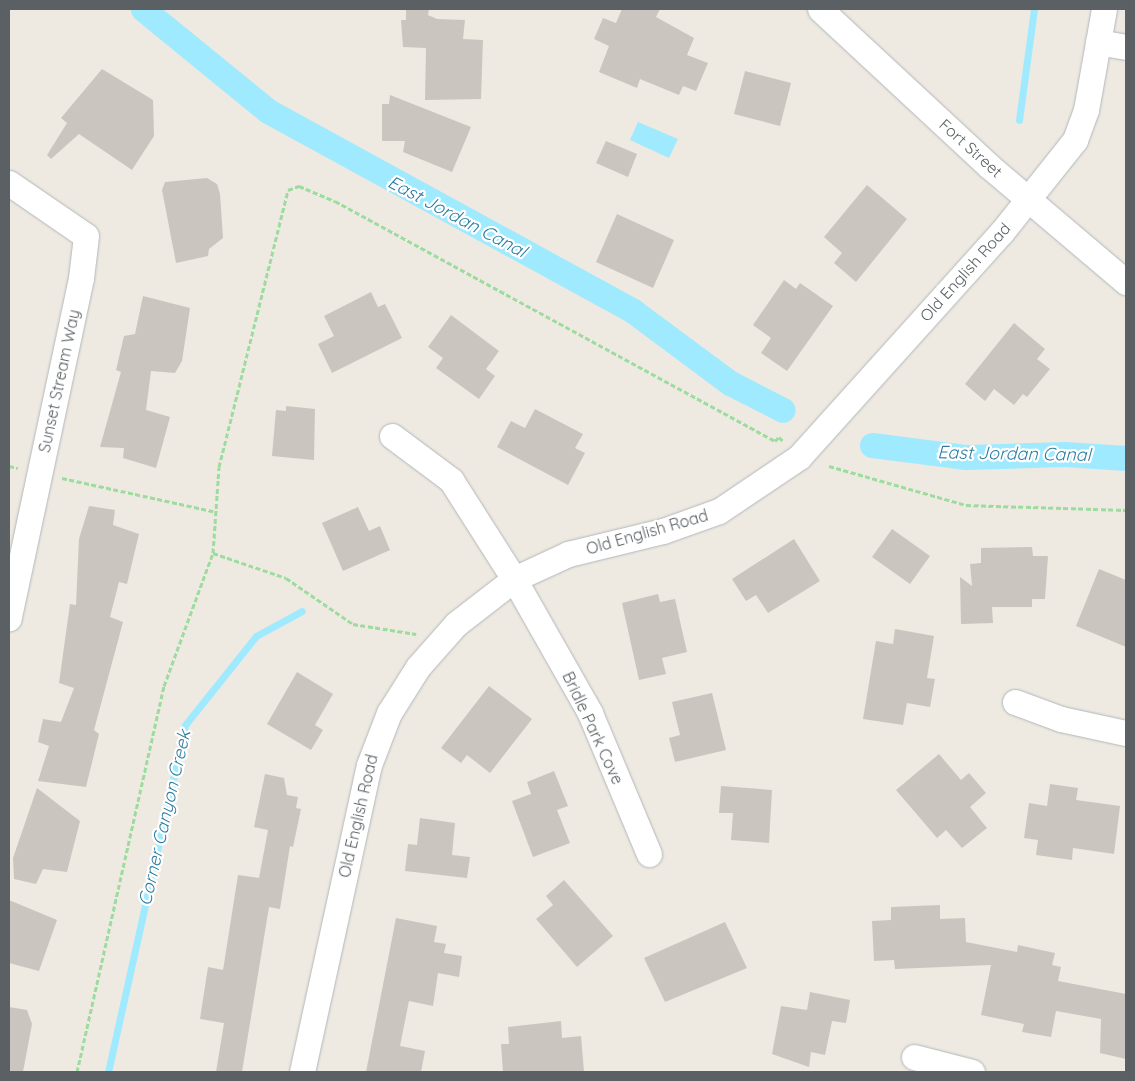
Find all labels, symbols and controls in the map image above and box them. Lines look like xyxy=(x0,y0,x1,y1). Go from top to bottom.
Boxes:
street label: Fort Street xyxy=(936,115,1006,181)
water label: East Jordan Canal xyxy=(384,171,530,263)
street label: Old English Road xyxy=(916,219,1014,325)
street label: Sunset Stream Way xyxy=(34,308,84,454)
water label: East Jordan Canal xyxy=(937,442,1091,466)
street label: Old English Road xyxy=(584,505,710,559)
street label: Bridle Park Cove xyxy=(558,669,628,787)
water label: Corner Canyon Creek xyxy=(134,728,196,908)
street label: Old English Road xyxy=(334,752,382,880)

